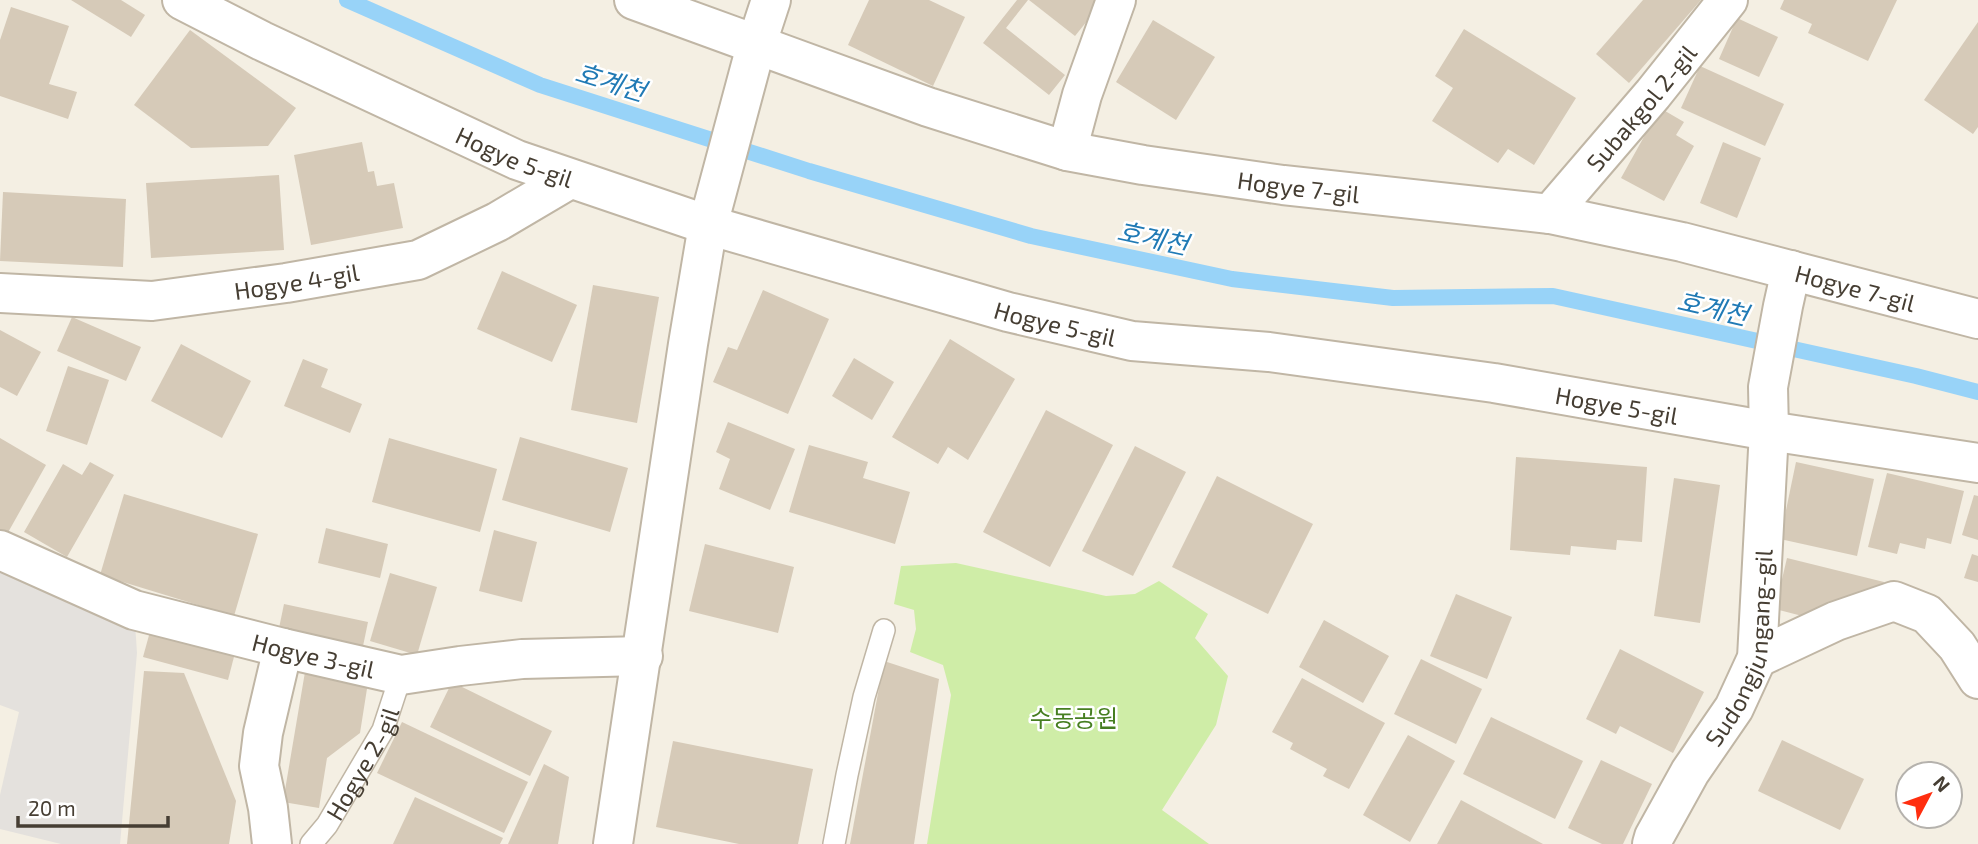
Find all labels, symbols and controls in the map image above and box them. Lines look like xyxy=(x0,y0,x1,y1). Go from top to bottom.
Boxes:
street label: Subakgol 2-gil xyxy=(1579,38,1702,176)
water label: 호계천 xyxy=(572,56,653,107)
street label: Hogye 5-gil xyxy=(452,119,577,193)
street label: Hogye 7-gil xyxy=(1236,164,1361,208)
water label: 호계천 xyxy=(1115,214,1194,260)
street label: Hogye 4-gil xyxy=(232,256,361,304)
street label: Hogye 7-gil xyxy=(1792,258,1919,317)
water label: 호계천 xyxy=(1675,284,1754,331)
street label: Hogye 5-gil xyxy=(991,294,1119,351)
street label: Hogye 5-gil xyxy=(1553,379,1680,429)
street label: Sudongjungang-gil xyxy=(1698,548,1777,751)
street label: Hogye 3-gil xyxy=(250,626,378,683)
street label: Hogye 2-gil xyxy=(319,703,404,825)
park label: 수동공원 xyxy=(1030,703,1118,732)
north arrow xyxy=(1894,760,1964,830)
text: N xyxy=(1929,771,1955,796)
scale bar xyxy=(18,784,168,828)
text: 20 m xyxy=(28,795,76,820)

